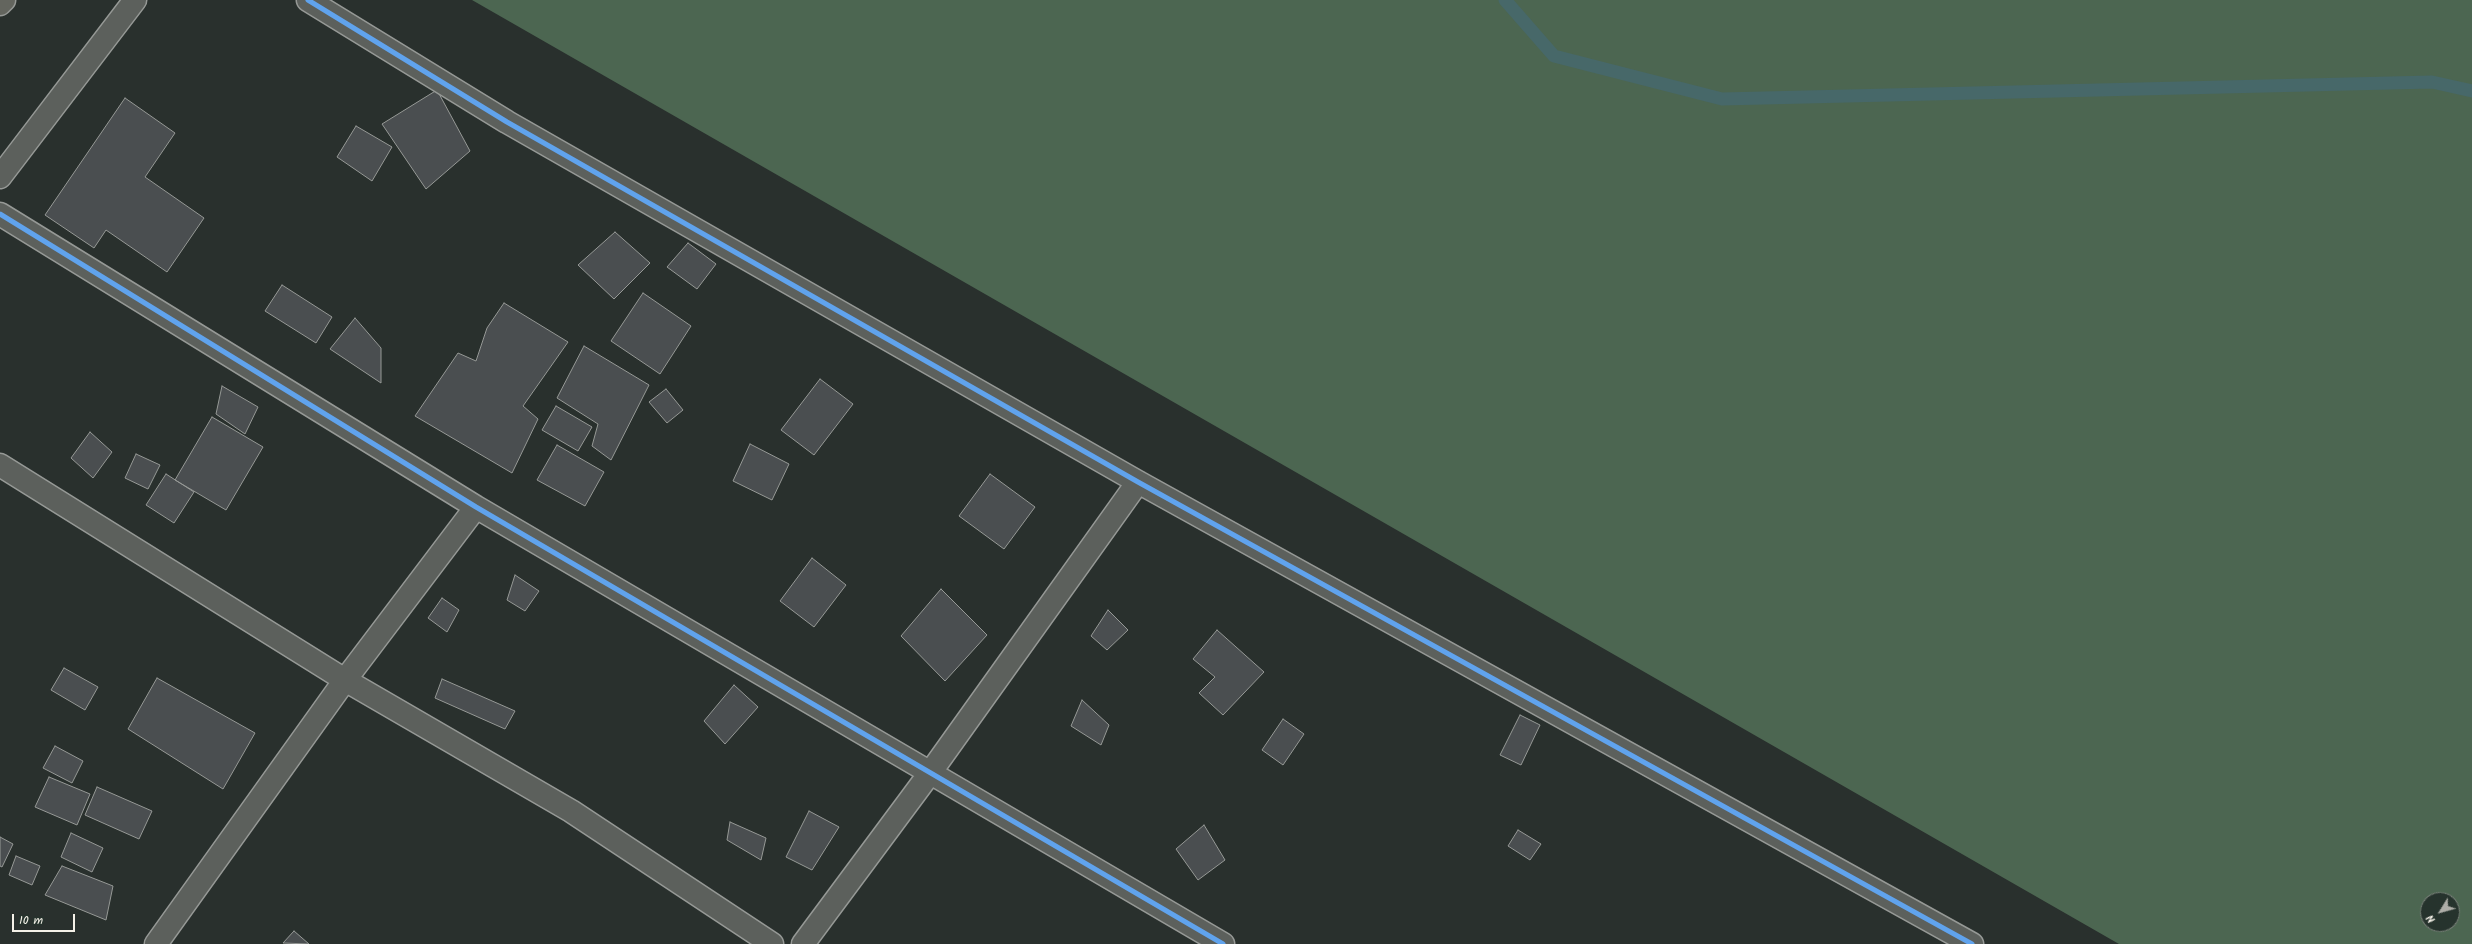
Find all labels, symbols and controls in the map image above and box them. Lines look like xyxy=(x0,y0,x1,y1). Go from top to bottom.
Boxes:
north arrow xyxy=(2420,892,2460,932)
scale bar xyxy=(14,906,77,932)
text: N xyxy=(2422,910,2440,927)
text: 10 m xyxy=(19,911,43,930)

